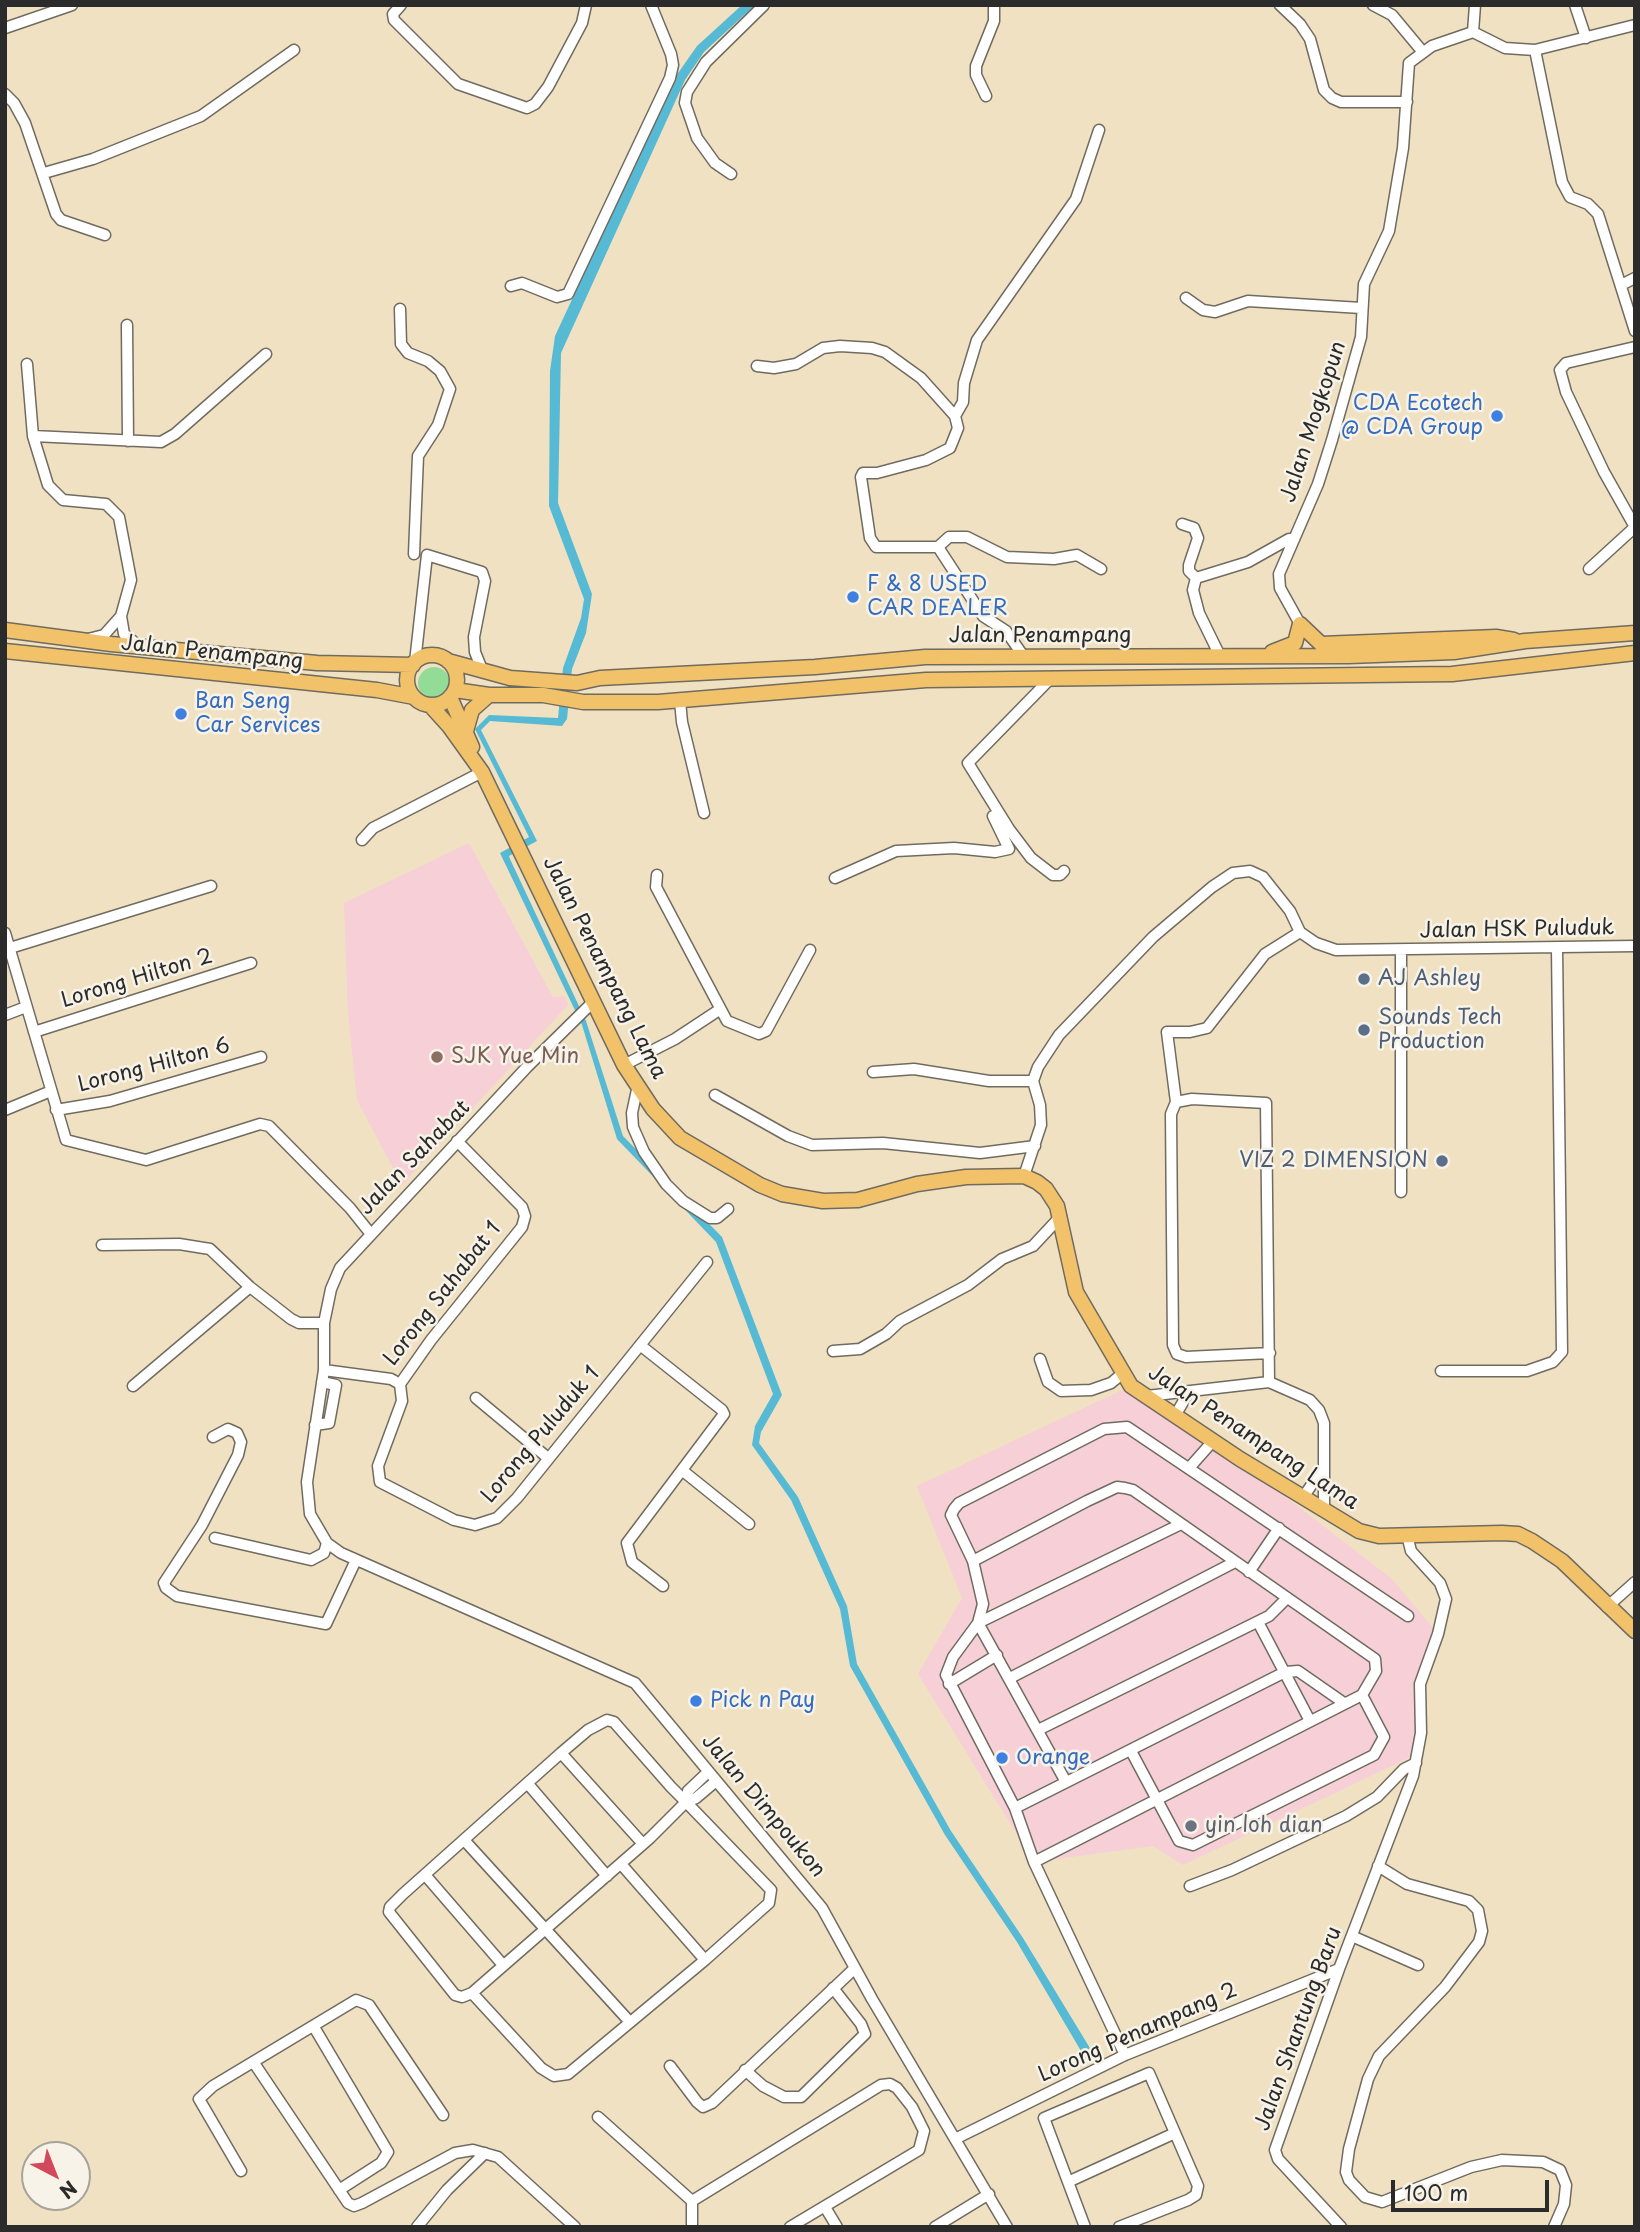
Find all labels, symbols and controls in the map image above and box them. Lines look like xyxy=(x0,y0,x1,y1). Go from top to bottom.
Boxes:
street label: Jalan Mogkopun xyxy=(1276,338,1352,506)
place label: CDA Ecotech @ CDA Group xyxy=(1341,391,1483,441)
marker: CDA Ecotech @ CDA Group xyxy=(1489,408,1505,424)
place label: F & 8 USED CAR DEALER xyxy=(867,572,1008,622)
marker: F & 8 USED CAR DEALER xyxy=(845,589,861,605)
street label: Jalan Penampang xyxy=(949,623,1131,649)
street label: Jalan Penampang xyxy=(120,631,304,675)
place label: Ban Seng Car Services xyxy=(195,689,320,739)
marker: Ban Seng Car Services xyxy=(173,706,189,722)
street label: Jalan Penampang Lama xyxy=(537,853,671,1083)
street label: Jalan HSK Puluduk xyxy=(1419,916,1615,944)
street label: Lorong Hilton 2 xyxy=(58,944,216,1014)
place label: AJ Ashley xyxy=(1378,966,1481,992)
marker: AJ Ashley xyxy=(1356,971,1372,987)
place label: Sounds Tech Production xyxy=(1378,1005,1502,1055)
marker: Sounds Tech Production xyxy=(1356,1022,1372,1038)
street label: Lorong Hilton 6 xyxy=(75,1034,233,1098)
place label: SJK Yue Min xyxy=(451,1044,579,1070)
marker: SJK Yue Min xyxy=(429,1049,445,1065)
street label: Jalan Sahabat xyxy=(354,1096,476,1220)
place label: VIZ 2 DIMENSION xyxy=(1239,1148,1428,1174)
marker: VIZ 2 DIMENSION xyxy=(1434,1153,1450,1169)
street label: Lorong Sahabat 1 xyxy=(379,1217,507,1371)
street label: Jalan Penampang Lama xyxy=(1143,1360,1363,1516)
street label: Lorong Puluduk 1 xyxy=(477,1362,605,1508)
place label: Pick n Pay xyxy=(710,1688,815,1714)
marker: Pick n Pay xyxy=(688,1693,704,1709)
street label: Jalan Dimpoukon xyxy=(696,1729,830,1883)
place label: Orange xyxy=(1016,1745,1090,1771)
marker: Orange xyxy=(994,1750,1010,1766)
place label: yin loh dian xyxy=(1205,1813,1323,1839)
marker: yin loh dian xyxy=(1183,1818,1199,1834)
street label: Jalan Shantung Baru xyxy=(1250,1924,1348,2134)
street label: Lorong Penampang 2 xyxy=(1035,1978,1241,2088)
north arrow xyxy=(21,2141,91,2211)
scale bar xyxy=(1395,2166,1552,2210)
text: N xyxy=(54,2175,84,2206)
text: 100 m xyxy=(1404,2176,1468,2208)

